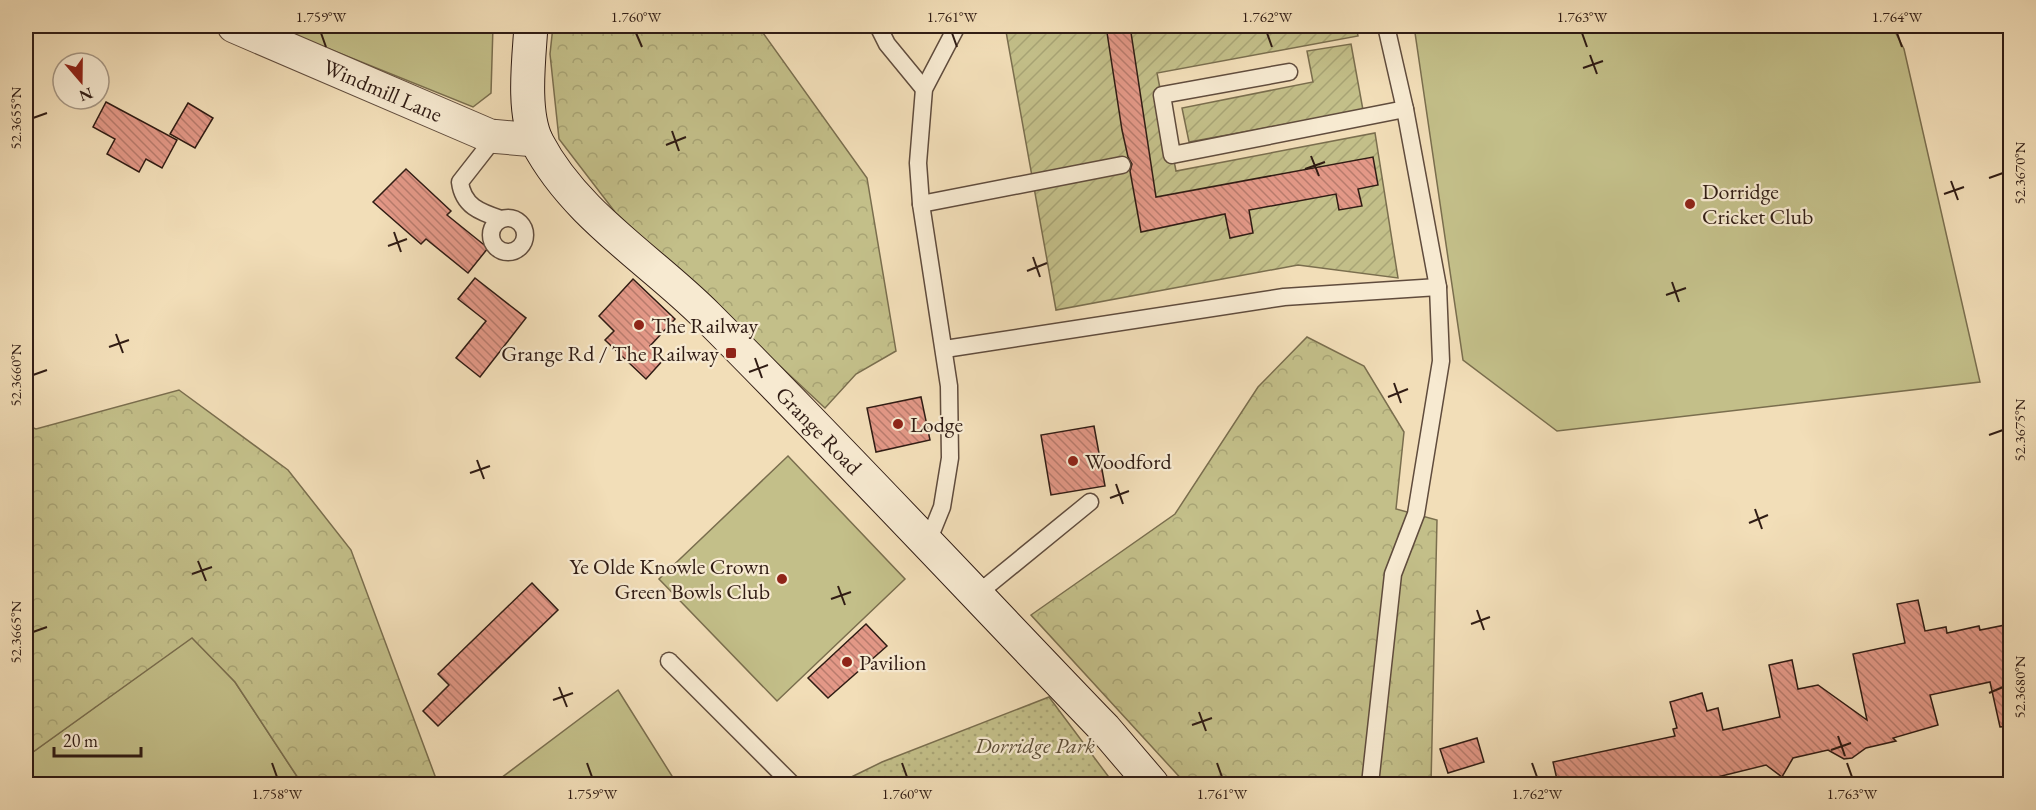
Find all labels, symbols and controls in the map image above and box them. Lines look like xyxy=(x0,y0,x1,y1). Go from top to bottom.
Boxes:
text: 1.759°W xyxy=(296,7,346,26)
text: 1.760°W xyxy=(611,7,661,26)
text: 1.761°W xyxy=(927,7,977,26)
text: 1.762°W xyxy=(1242,7,1292,26)
text: 1.763°W xyxy=(1557,7,1607,26)
text: 1.764°W xyxy=(1872,7,1922,26)
north arrow xyxy=(51,51,111,111)
street label: Windmill Lane xyxy=(318,52,447,129)
text: N xyxy=(76,83,96,107)
text: 52.3655°N xyxy=(6,86,25,149)
text: 52.3670°N xyxy=(2010,141,2029,204)
place label: Dorridge Cricket Club xyxy=(1702,177,1813,231)
marker: Dorridge Cricket Club xyxy=(1683,197,1697,211)
place label: The Railway xyxy=(651,311,758,340)
marker: The Railway xyxy=(632,318,646,332)
place label: Grange Rd / The Railway xyxy=(501,339,719,368)
text: 52.3660°N xyxy=(6,343,25,406)
marker: Grange Rd / The Railway xyxy=(724,346,738,360)
street label: Grange Road xyxy=(769,380,869,482)
text: 52.3675°N xyxy=(2010,398,2029,461)
place label: Lodge xyxy=(910,410,963,439)
marker: Lodge xyxy=(891,417,905,431)
place label: Woodford xyxy=(1085,447,1173,476)
marker: Woodford xyxy=(1066,454,1080,468)
place label: Ye Olde Knowle Crown Green Bowls Club xyxy=(570,552,770,606)
marker: Ye Olde Knowle Crown Green Bowls Club xyxy=(775,572,789,586)
text: 52.3665°N xyxy=(6,600,25,663)
place label: Pavilion xyxy=(859,648,927,677)
marker: Pavilion xyxy=(840,655,854,669)
text: 52.3680°N xyxy=(2010,655,2029,718)
scale bar xyxy=(54,720,141,758)
text: 20 m xyxy=(63,729,98,752)
park label: Dorridge Park xyxy=(974,731,1095,760)
text: 1.758°W xyxy=(252,784,302,803)
text: 1.759°W xyxy=(567,784,617,803)
text: 1.760°W xyxy=(882,784,932,803)
text: 1.761°W xyxy=(1197,784,1247,803)
text: 1.762°W xyxy=(1512,784,1562,803)
text: 1.763°W xyxy=(1827,784,1877,803)

